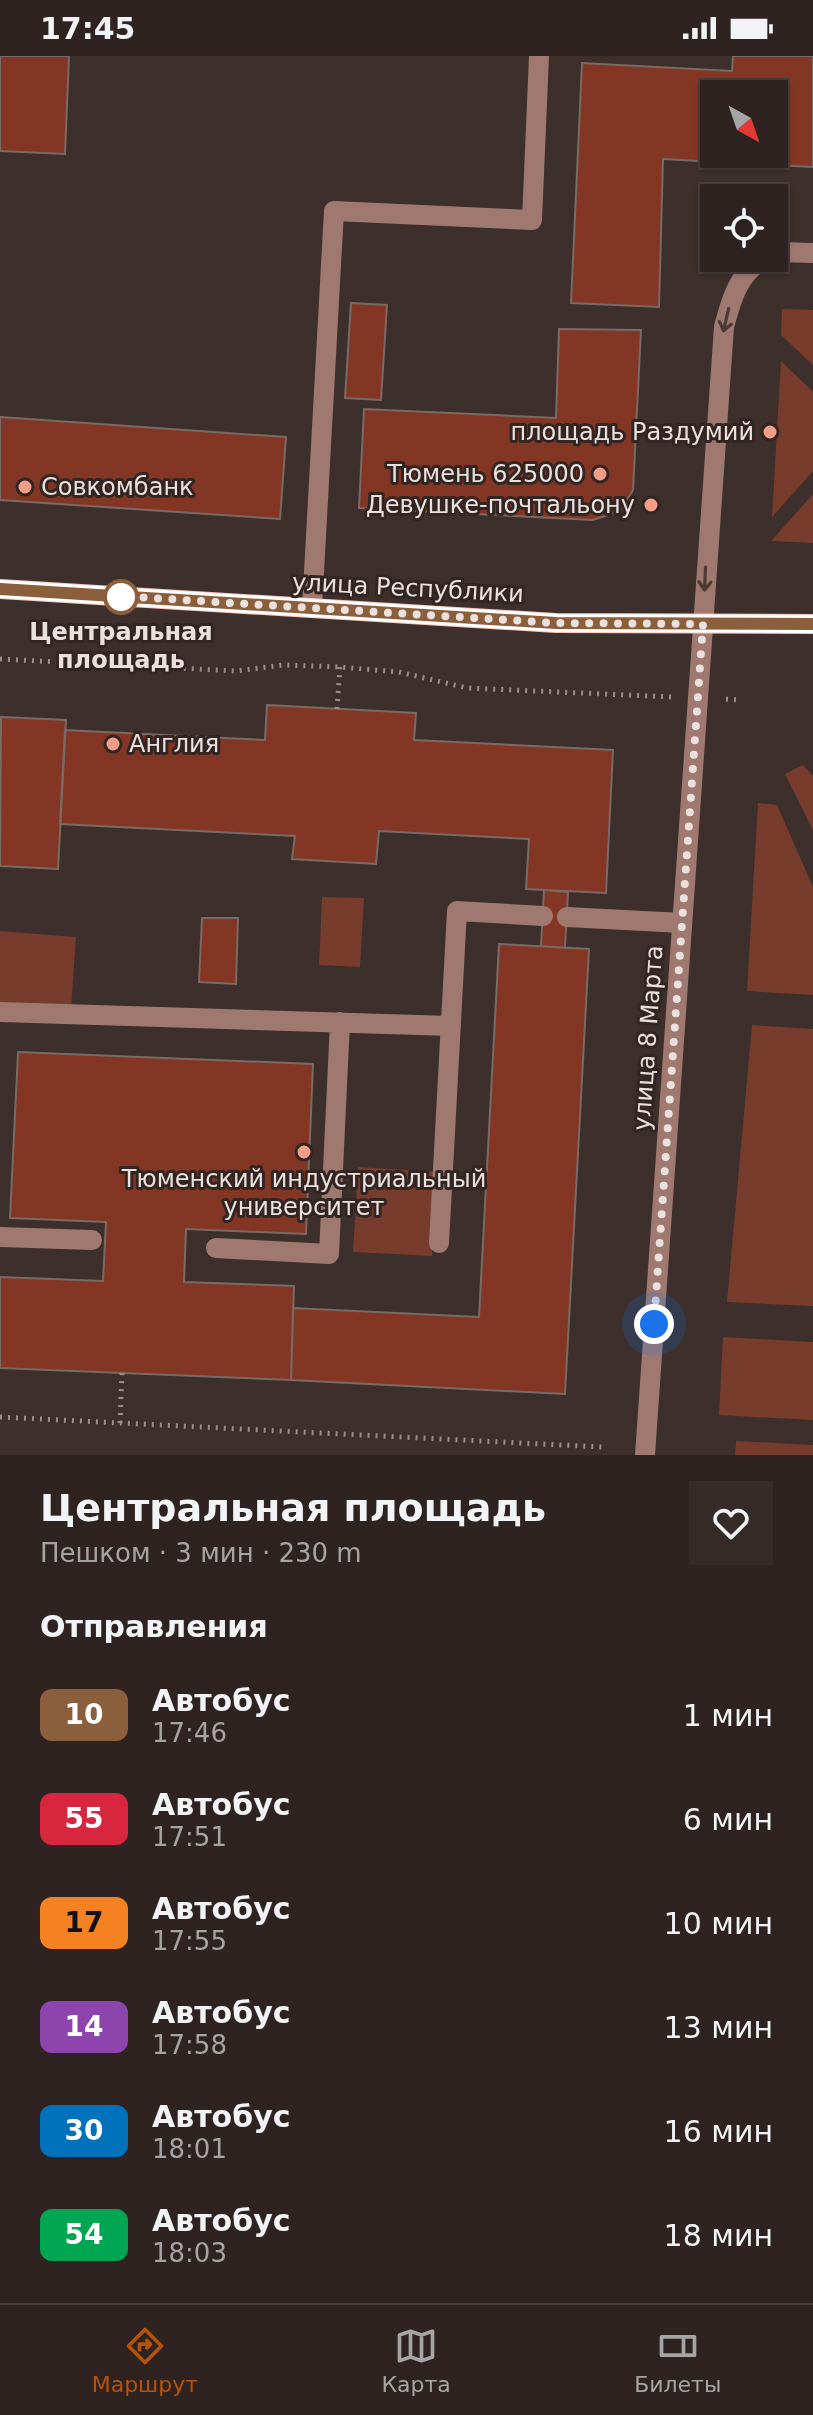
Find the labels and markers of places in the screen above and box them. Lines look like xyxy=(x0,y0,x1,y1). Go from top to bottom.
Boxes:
place label: площадь Раздумий xyxy=(511,418,754,446)
marker: площадь Раздумий xyxy=(761,423,779,441)
place label: Тюмень 625000 xyxy=(386,460,584,488)
marker: Тюмень 625000 xyxy=(591,465,609,483)
place label: Совкомбанк xyxy=(41,473,194,501)
marker: Совкомбанк xyxy=(16,478,34,496)
place label: Девушке-почтальону xyxy=(366,491,635,519)
marker: Девушке-почтальону xyxy=(642,496,660,514)
marker: Центральная площадь xyxy=(104,580,138,614)
place label: Центральная площадь xyxy=(29,618,213,674)
place label: Англия xyxy=(129,730,219,758)
marker: Англия xyxy=(104,735,122,753)
marker: Тюменский индустриальный университет xyxy=(295,1143,313,1161)
place label: Тюменский индустриальный университет xyxy=(121,1165,486,1221)

